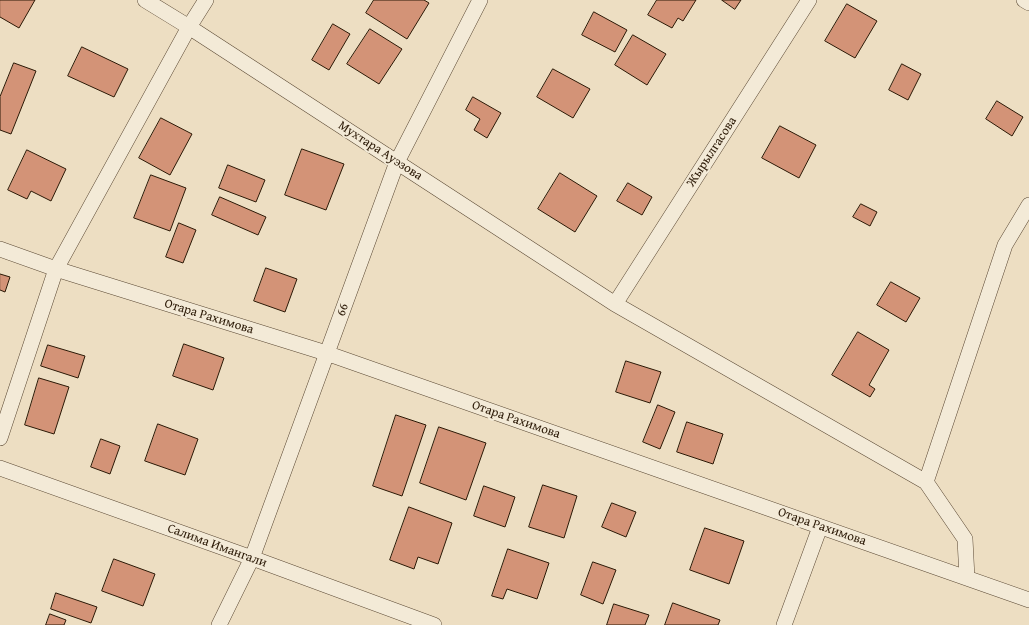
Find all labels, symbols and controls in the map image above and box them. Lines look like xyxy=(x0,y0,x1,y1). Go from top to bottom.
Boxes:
street label: Жырылгасова xyxy=(684,114,740,190)
street label: Мухтара Ауэзова xyxy=(335,118,425,184)
street label: Отара Рахимова xyxy=(163,296,255,338)
street label: 66 xyxy=(334,301,352,319)
street label: Отара Рахимова xyxy=(470,398,562,442)
street label: Отара Рахимова xyxy=(776,505,868,549)
street label: Салима Имангали xyxy=(165,521,269,571)

